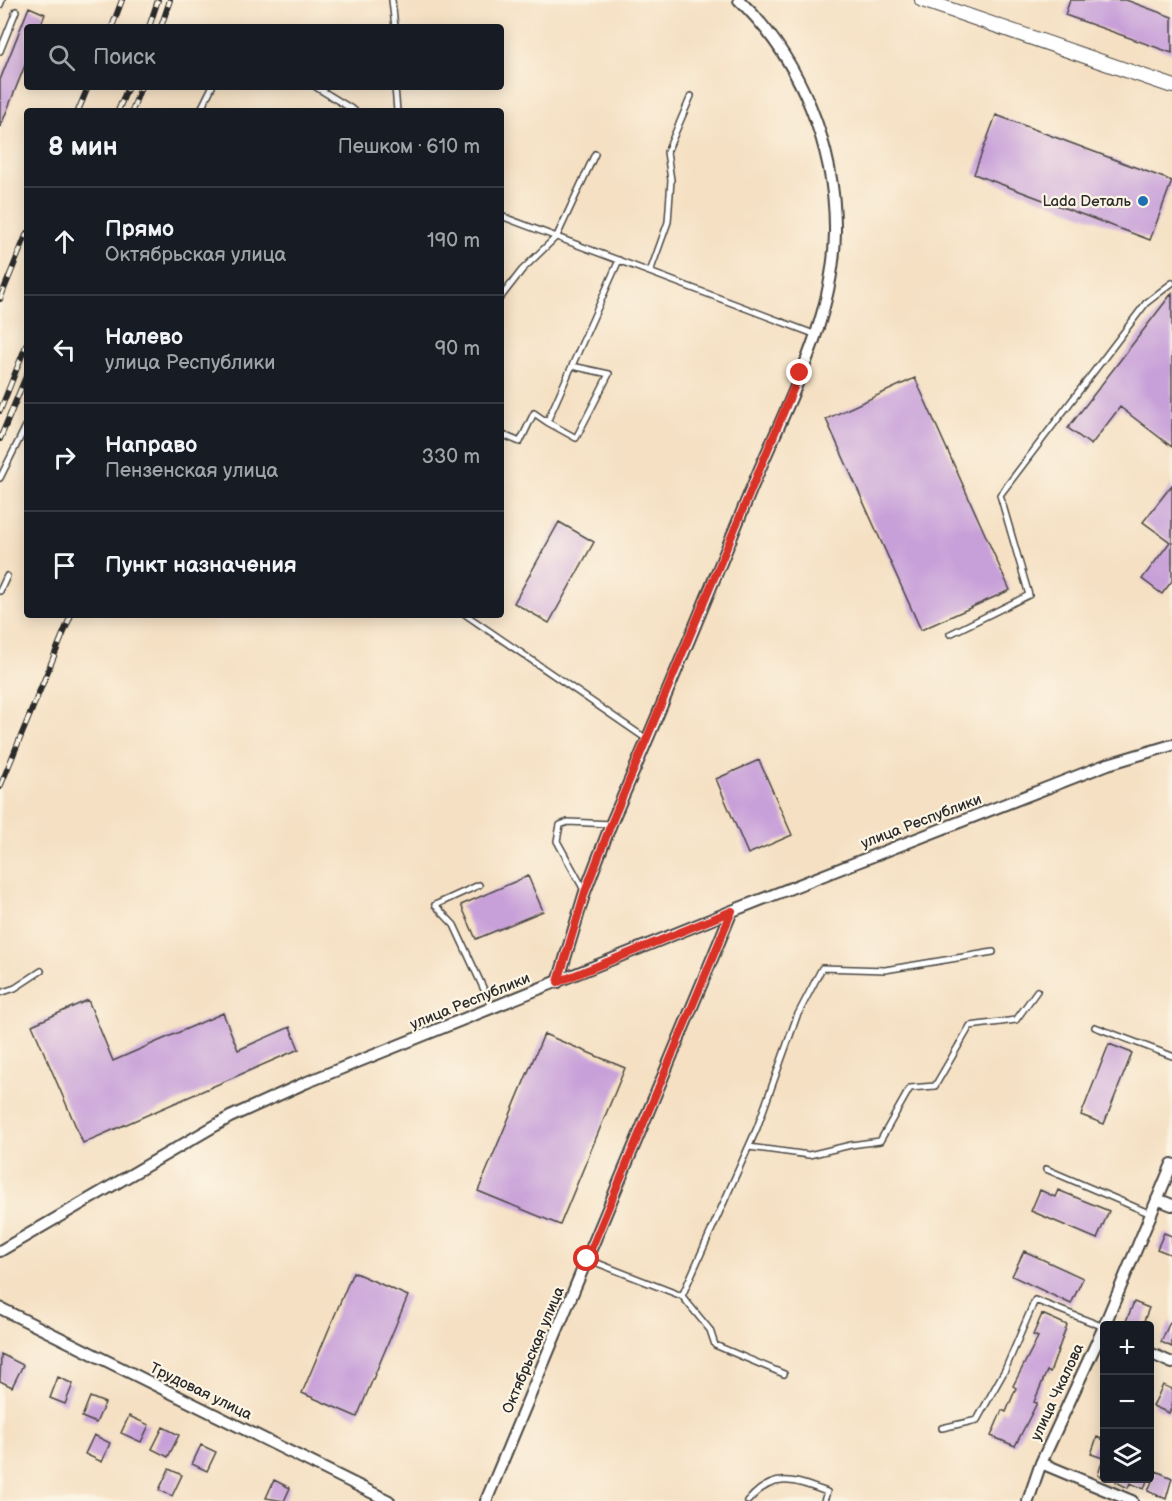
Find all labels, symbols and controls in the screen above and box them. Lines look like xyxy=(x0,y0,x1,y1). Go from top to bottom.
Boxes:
search box xyxy=(24,24,504,90)
icon: search xyxy=(45,41,78,74)
text: Поиск xyxy=(93,44,156,71)
text: 8 мин xyxy=(48,132,118,163)
text: Пешком · 610 m xyxy=(338,135,480,159)
place label: Lada Dеталь xyxy=(1042,192,1132,211)
marker: Lada Dеталь xyxy=(1136,194,1150,208)
text: Прямо xyxy=(105,216,174,243)
icon: ahead xyxy=(48,225,81,258)
text: 190 m xyxy=(427,229,480,253)
text: Октябрьская улица xyxy=(105,243,286,267)
text: Налево xyxy=(105,324,183,351)
icon: left xyxy=(48,333,81,366)
text: 90 m xyxy=(435,337,480,361)
text: улица Республики xyxy=(105,351,275,375)
route end xyxy=(786,359,812,385)
text: Направо xyxy=(105,432,197,459)
icon: right xyxy=(48,441,81,474)
text: 330 m xyxy=(422,445,480,469)
text: Пензенская улица xyxy=(105,459,278,483)
icon: arrive xyxy=(48,549,81,582)
text: Пункт назначения xyxy=(105,552,297,579)
street label: улица Республики xyxy=(858,790,984,853)
street label: улица Республики xyxy=(407,969,533,1034)
route start xyxy=(573,1245,599,1271)
street label: Октябрьская улица xyxy=(498,1284,569,1417)
map controls xyxy=(1100,1321,1154,1483)
button: + xyxy=(1100,1321,1154,1375)
street label: улица Чкалова xyxy=(1027,1340,1088,1444)
street label: Трудовая улица xyxy=(146,1358,255,1425)
button: − xyxy=(1100,1375,1154,1429)
button: layers xyxy=(1100,1429,1154,1483)

